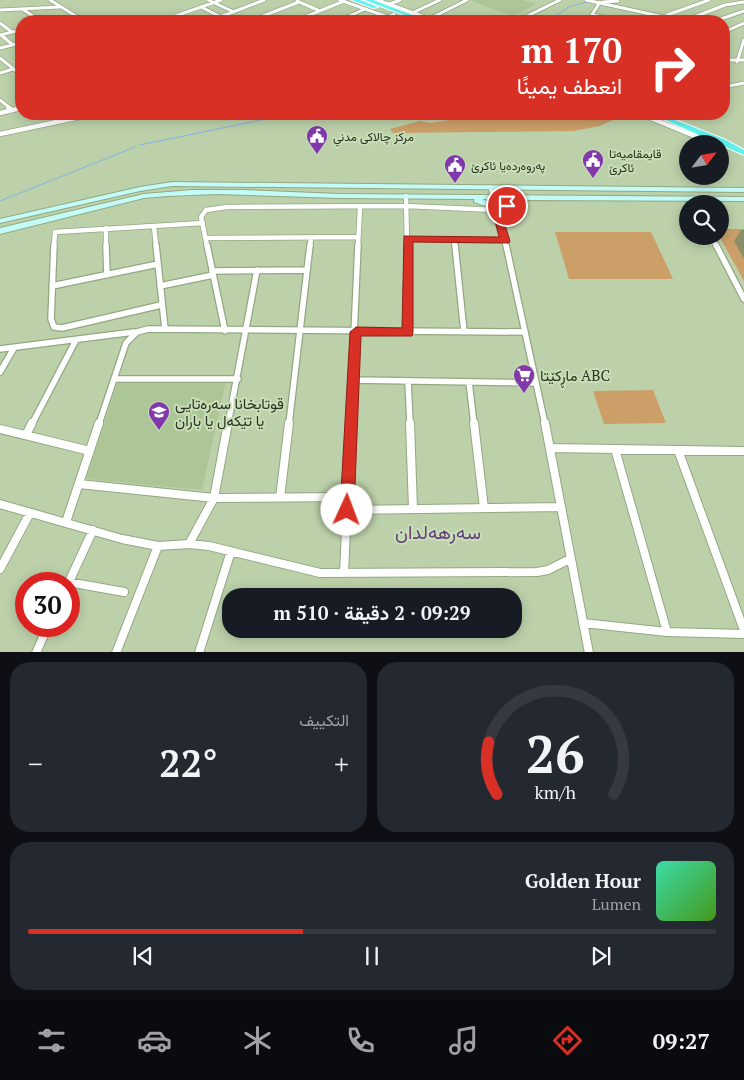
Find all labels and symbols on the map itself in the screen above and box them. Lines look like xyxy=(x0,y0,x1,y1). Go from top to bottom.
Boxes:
public building icon: مركز چالاکى مدني xyxy=(305,124,329,155)
place label: مركز چالاکى مدني xyxy=(333,129,414,147)
north arrow xyxy=(679,135,729,185)
place label: قایمقامیەتا ئاکرێ xyxy=(609,146,661,176)
public building icon: قایمقامیەتا ئاکرێ xyxy=(581,148,605,179)
public building icon: پەروەردەیا ئاكرێ xyxy=(443,153,467,184)
place label: پەروەردەیا ئاكرێ xyxy=(471,158,546,174)
pin xyxy=(486,185,528,227)
supermarket icon: ماڕکێتا ABC xyxy=(512,363,536,394)
place label: ماڕکێتا ABC xyxy=(540,365,610,388)
place label: قوتابخانا سەرەتایی یا تێکەل یا باران xyxy=(175,393,284,430)
school or university icon: قوتابخانا سەرەتایی یا تێکەل یا باران xyxy=(147,400,171,431)
position arrow xyxy=(320,483,372,535)
district label: سەرهەلدان xyxy=(395,519,481,544)
speed limit sign: 30 xyxy=(15,572,80,637)

